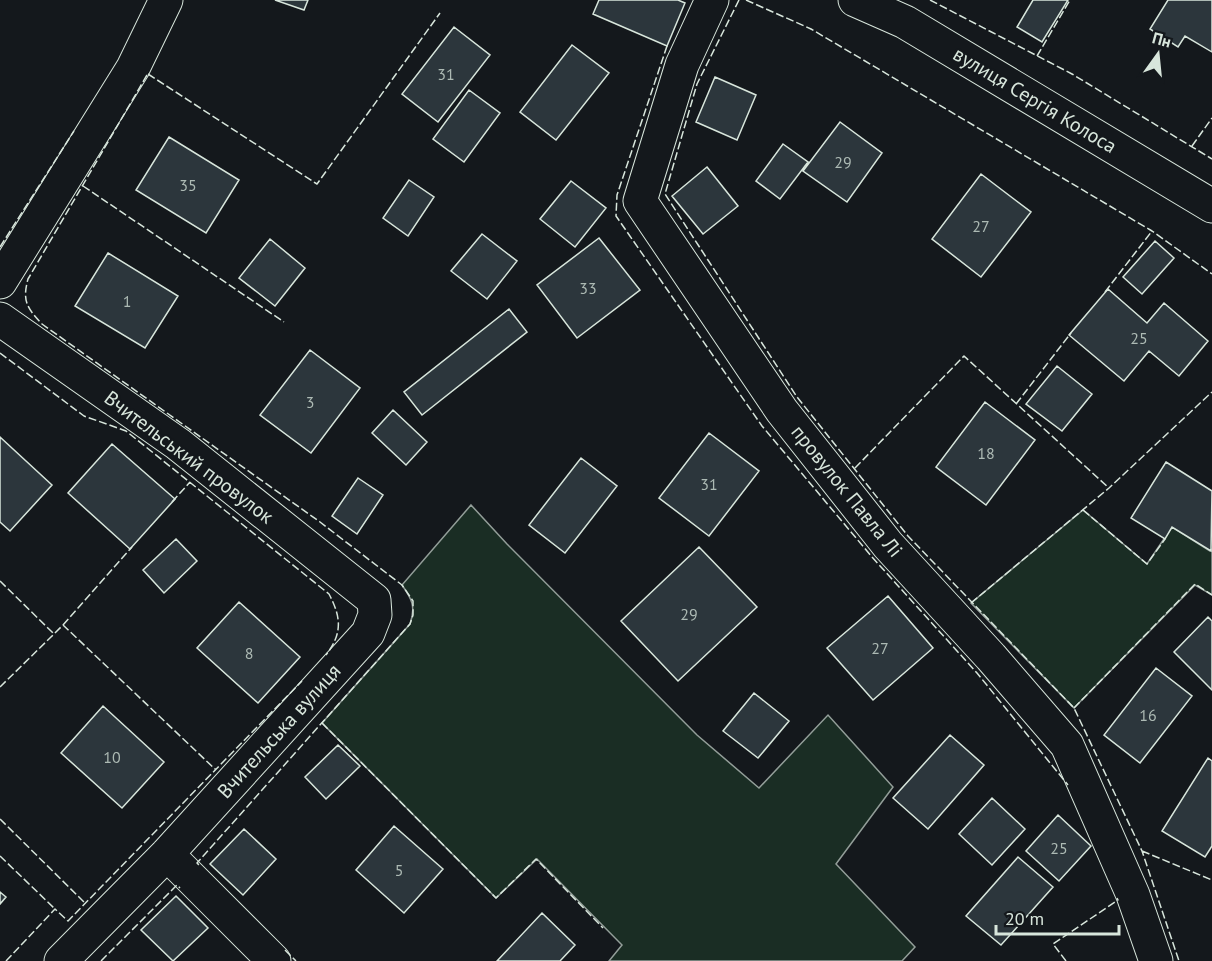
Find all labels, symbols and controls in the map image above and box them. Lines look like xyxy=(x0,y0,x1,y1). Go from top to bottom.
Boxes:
north arrow xyxy=(1128,24,1188,84)
text: Пн xyxy=(1150,27,1174,52)
street label: вулиця Сергія Колоса xyxy=(948,41,1122,159)
house number: 31 xyxy=(437,64,455,84)
house number: 29 xyxy=(834,152,852,172)
house number: 35 xyxy=(179,175,197,195)
house number: 27 xyxy=(972,216,990,236)
house number: 33 xyxy=(579,278,597,298)
house number: 1 xyxy=(123,291,131,311)
house number: 25 xyxy=(1130,328,1148,348)
street label: Вчительський провулок xyxy=(99,385,279,529)
house number: 3 xyxy=(306,392,314,412)
street label: провулок Павла Лі xyxy=(786,419,908,563)
house number: 18 xyxy=(977,443,995,463)
house number: 31 xyxy=(700,474,718,494)
house number: 29 xyxy=(680,604,698,624)
house number: 27 xyxy=(871,638,889,658)
house number: 8 xyxy=(245,643,253,663)
street label: Вчительська вулиця xyxy=(212,658,346,804)
house number: 16 xyxy=(1139,705,1157,725)
house number: 10 xyxy=(103,747,121,767)
house number: 25 xyxy=(1050,838,1068,858)
house number: 5 xyxy=(395,860,403,880)
scale bar xyxy=(996,898,1119,936)
text: 20 m xyxy=(1005,907,1044,930)

